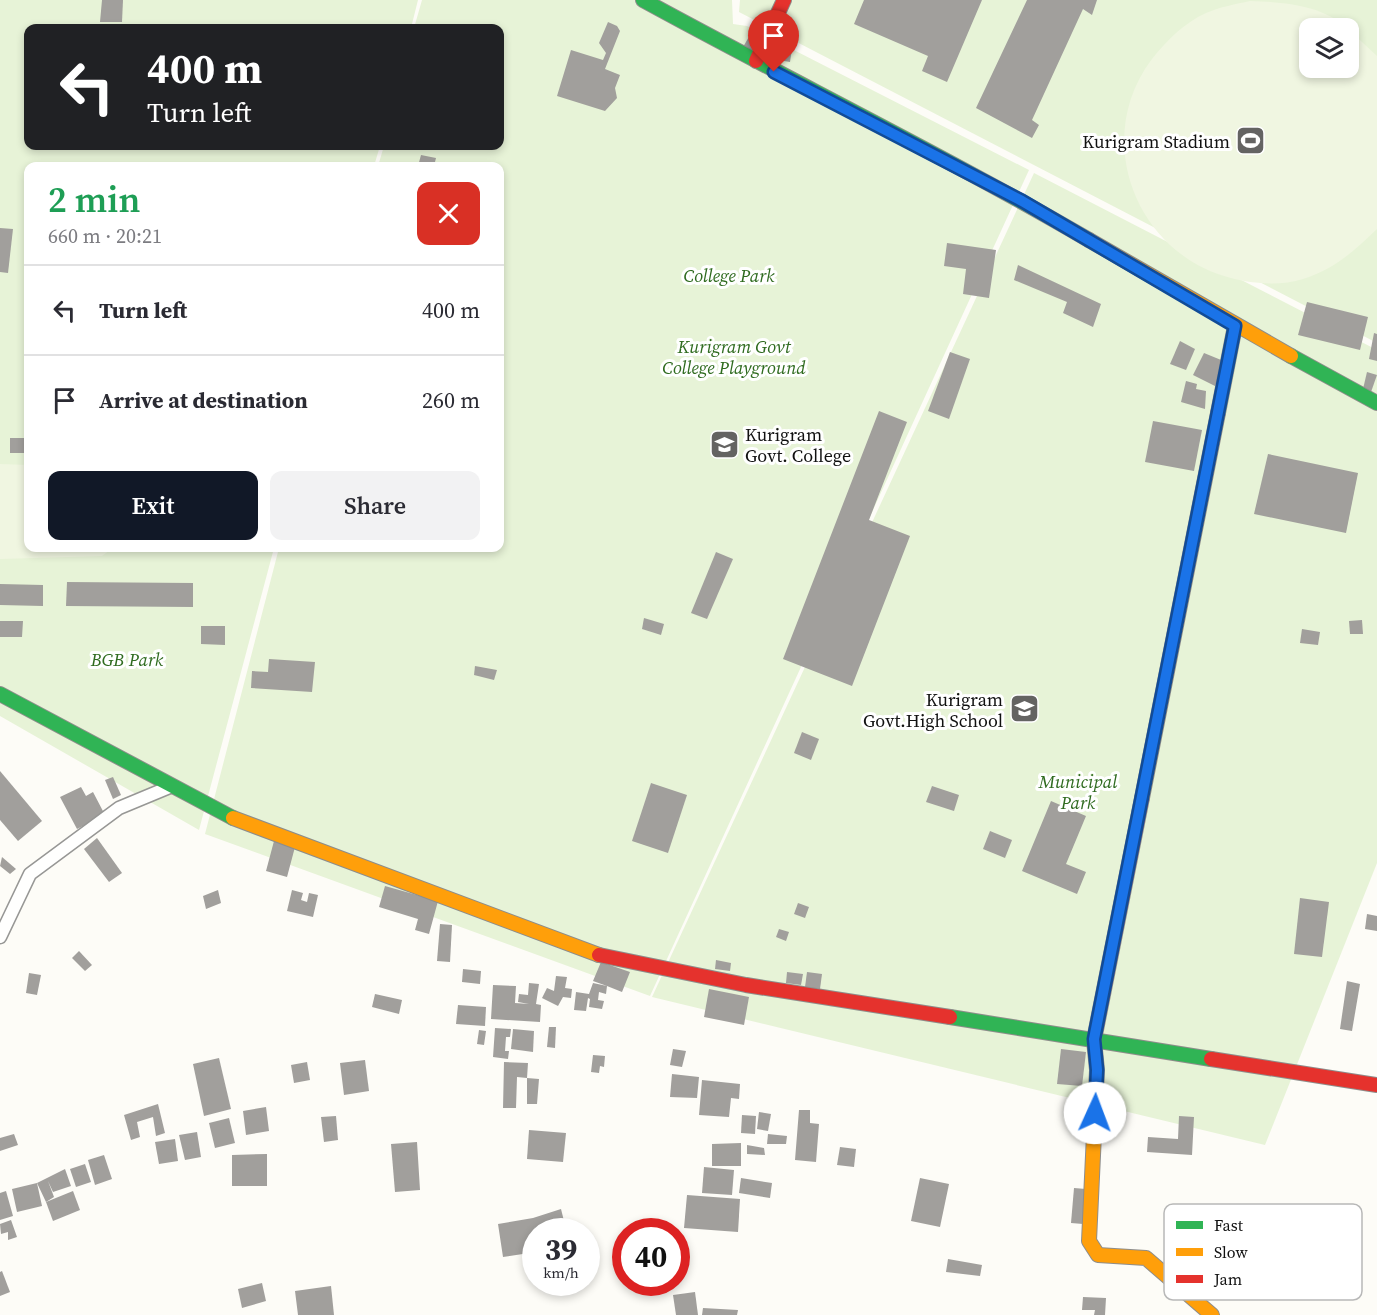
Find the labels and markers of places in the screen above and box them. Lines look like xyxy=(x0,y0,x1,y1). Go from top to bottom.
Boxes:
pin xyxy=(748,10,799,72)
sports icon: Kurigram Stadium xyxy=(1235,125,1267,157)
place label: Kurigram Stadium xyxy=(1082,129,1230,154)
place label: Kurigram Govt. College xyxy=(745,422,851,468)
school or university icon: Kurigram Govt. College xyxy=(708,428,740,460)
place label: Kurigram Govt.High School xyxy=(863,687,1003,733)
school or university icon: Kurigram Govt.High School xyxy=(1008,693,1040,725)

